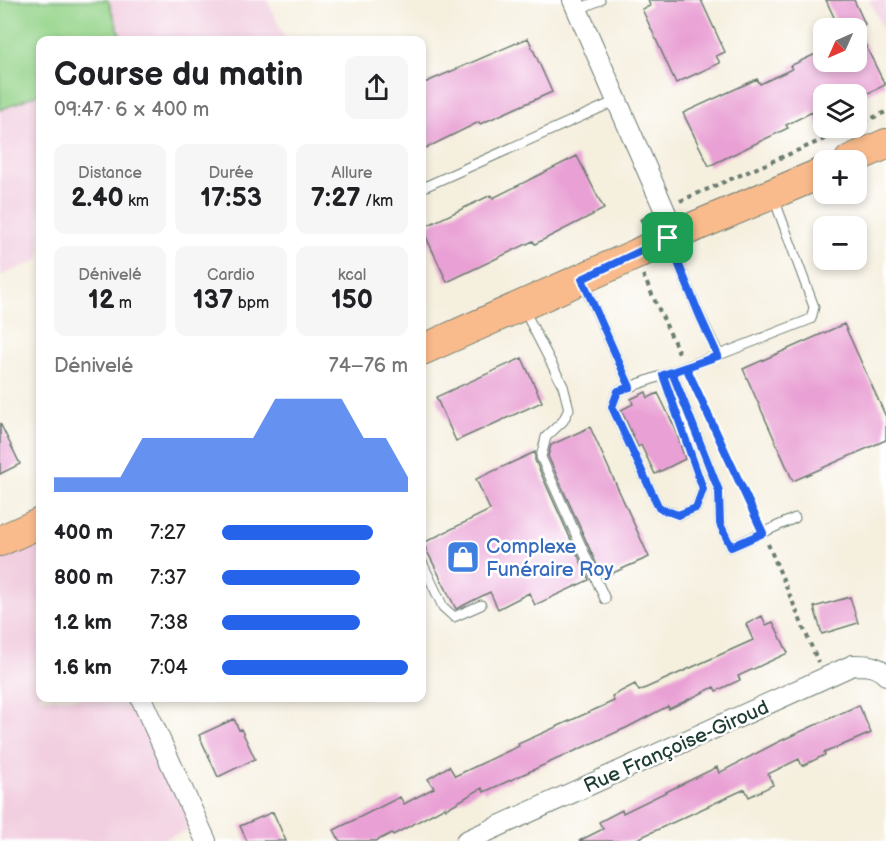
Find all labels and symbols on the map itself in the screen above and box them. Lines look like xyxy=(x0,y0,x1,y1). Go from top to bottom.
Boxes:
north arrow xyxy=(813,18,867,72)
pin xyxy=(642,212,693,263)
place label: Complexe Funéraire Roy xyxy=(486,535,613,582)
shop icon: Complexe Funéraire Roy xyxy=(445,539,481,575)
street label: Rue Françoise-Giroud xyxy=(580,695,773,799)

